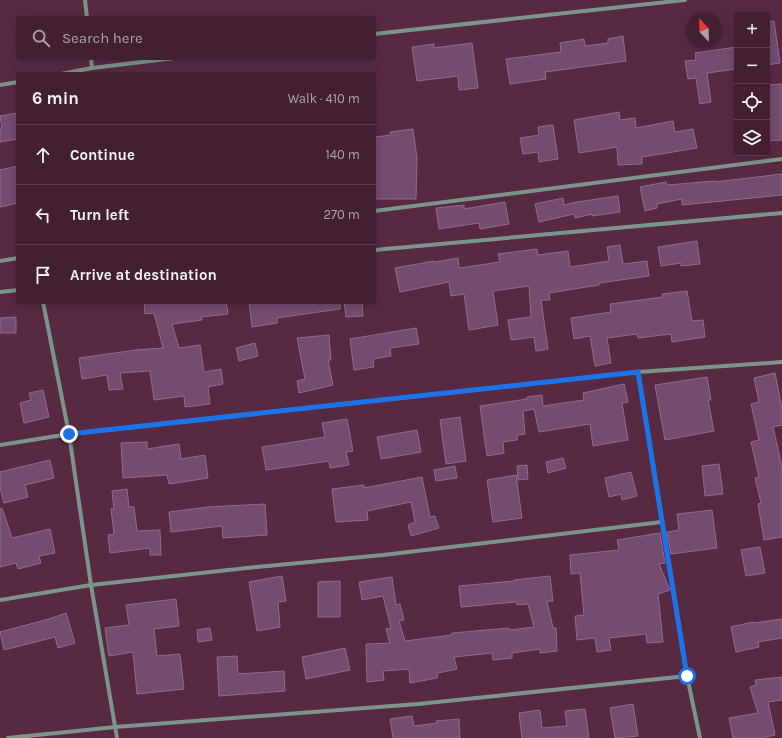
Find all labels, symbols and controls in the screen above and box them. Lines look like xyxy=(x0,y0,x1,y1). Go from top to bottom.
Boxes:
north arrow xyxy=(686,12,722,48)
map controls xyxy=(734,12,770,156)
button: + xyxy=(734,12,770,48)
search box xyxy=(16,16,376,60)
icon: search xyxy=(30,27,52,49)
text: Search here xyxy=(62,29,143,47)
button: − xyxy=(734,48,770,84)
button: locate xyxy=(734,84,770,120)
text: 6 min xyxy=(32,88,79,108)
text: Walk · 410 m xyxy=(288,91,360,106)
button: layers xyxy=(734,120,770,156)
icon: ahead xyxy=(32,144,54,166)
text: Continue xyxy=(70,146,135,164)
text: 140 m xyxy=(325,147,360,162)
icon: left xyxy=(32,204,54,226)
text: Turn left xyxy=(70,206,129,224)
text: 270 m xyxy=(323,207,360,222)
icon: arrive xyxy=(32,264,54,286)
text: Arrive at destination xyxy=(70,266,217,284)
route end xyxy=(60,425,78,443)
route start xyxy=(678,667,696,685)

